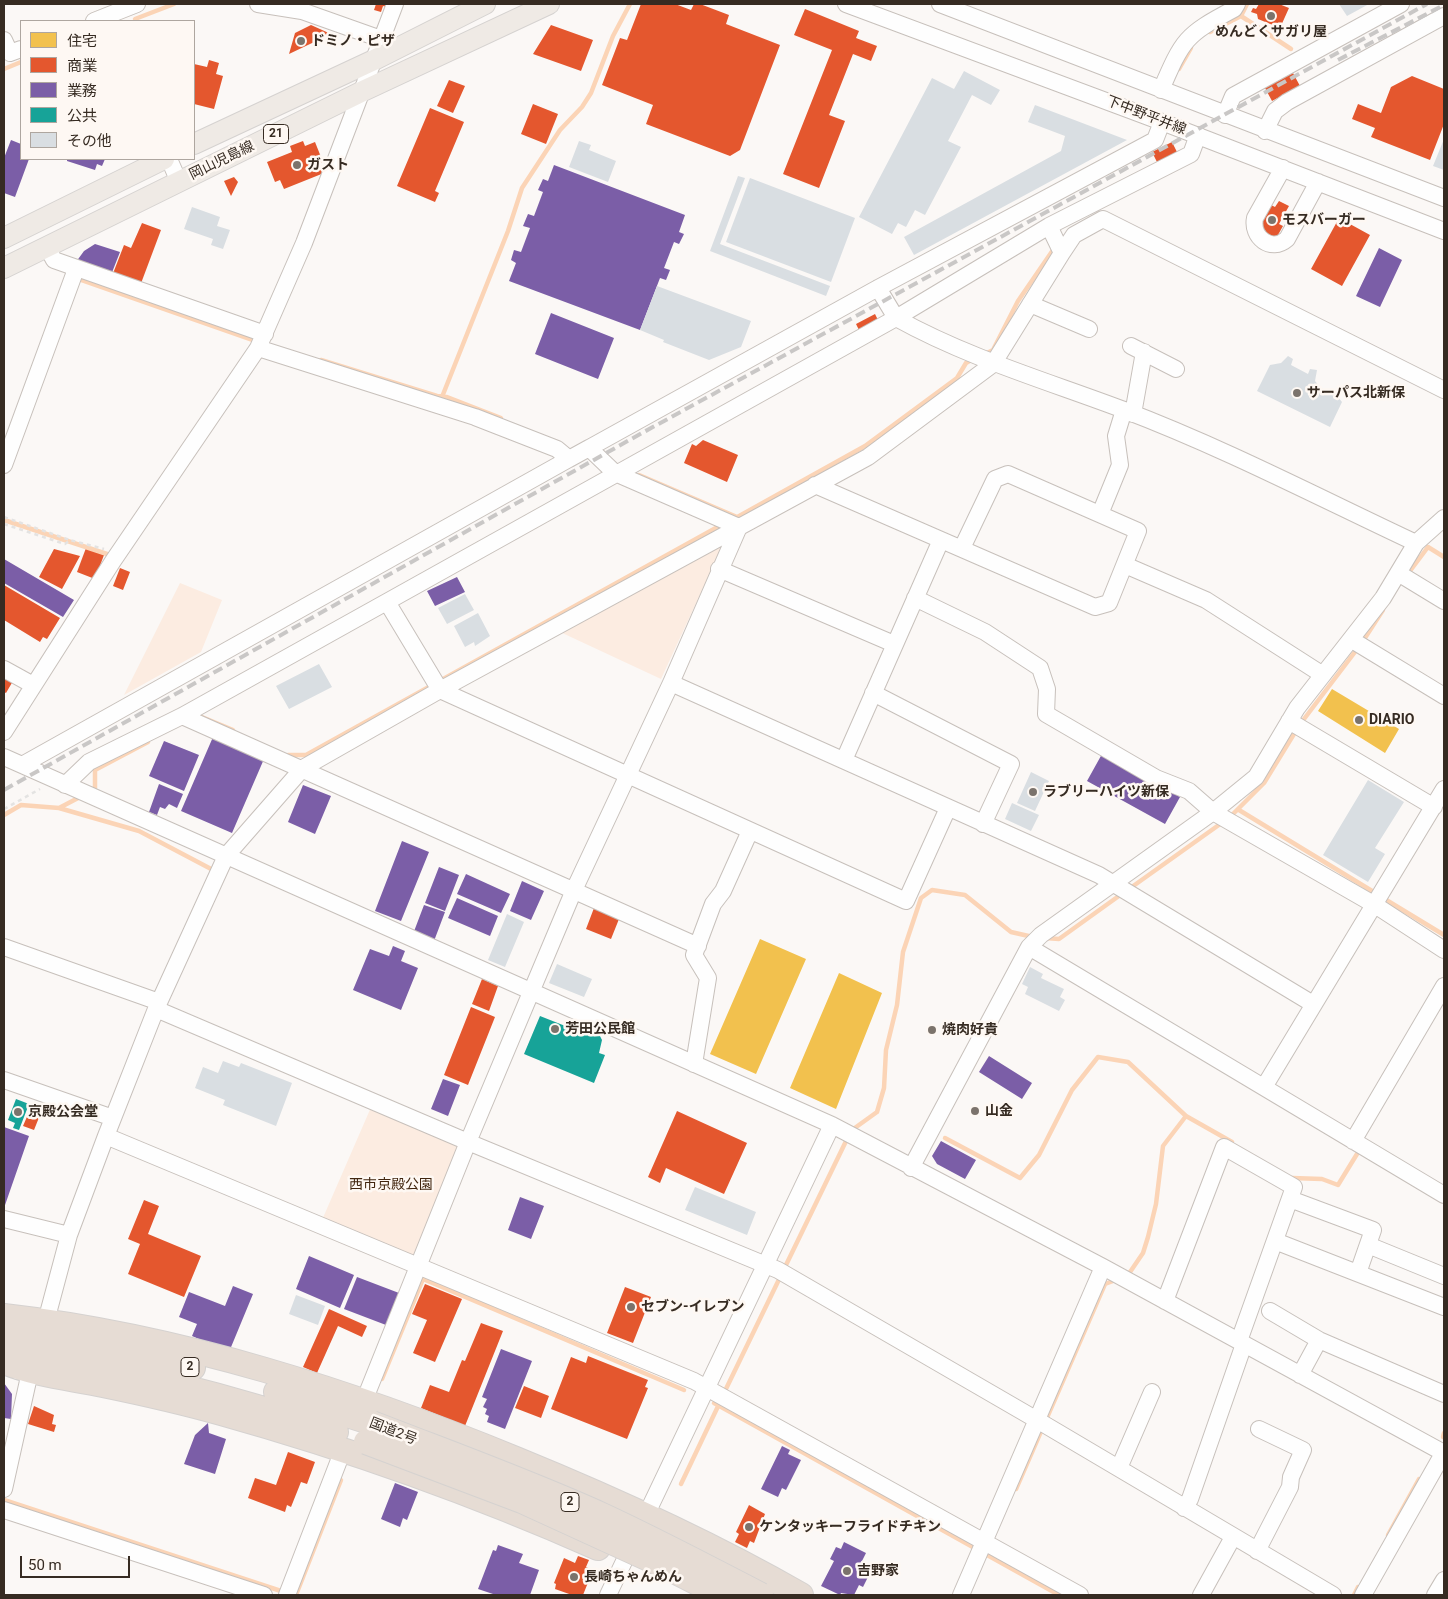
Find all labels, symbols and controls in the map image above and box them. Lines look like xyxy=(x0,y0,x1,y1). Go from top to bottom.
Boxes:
marker: めんどくサガリ屋 xyxy=(1265,10,1277,22)
legend xyxy=(20,20,195,160)
place label: めんどくサガリ屋 xyxy=(1215,24,1327,40)
text: 住宅 xyxy=(67,32,97,50)
place label: ドミノ・ピザ xyxy=(311,33,395,49)
marker: ドミノ・ピザ xyxy=(295,35,307,47)
text: 商業 xyxy=(67,57,97,75)
text: 業務 xyxy=(67,82,97,100)
street label: 下中野平井線 xyxy=(1104,93,1188,139)
text: 公共 xyxy=(67,107,97,125)
road number: 21 xyxy=(264,125,288,144)
text: その他 xyxy=(67,132,112,150)
street label: 岡山児島線 xyxy=(187,138,257,184)
place label: ガスト xyxy=(307,157,349,173)
marker: ガスト xyxy=(291,159,303,171)
place label: モスバーガー xyxy=(1282,212,1366,228)
marker: モスバーガー xyxy=(1266,214,1278,226)
place label: サーパス北新保 xyxy=(1307,385,1405,401)
marker: サーパス北新保 xyxy=(1291,387,1303,399)
place label: DIARIO xyxy=(1369,712,1414,728)
marker: DIARIO xyxy=(1353,714,1365,726)
place label: ラブリーハイツ新保 xyxy=(1043,784,1169,800)
marker: ラブリーハイツ新保 xyxy=(1027,786,1039,798)
place label: 芳田公民館 xyxy=(565,1021,635,1037)
place label: 焼肉好貴 xyxy=(942,1022,998,1038)
marker: 芳田公民館 xyxy=(549,1023,561,1035)
marker: 焼肉好貴 xyxy=(926,1024,938,1036)
place label: 山金 xyxy=(985,1103,1013,1119)
place label: 京殿公会堂 xyxy=(28,1104,98,1120)
marker: 山金 xyxy=(969,1105,981,1117)
marker: 京殿公会堂 xyxy=(12,1106,24,1118)
park label: 西市京殿公園 xyxy=(349,1177,433,1193)
place label: セブン-イレブン xyxy=(641,1299,745,1315)
marker: セブン-イレブン xyxy=(625,1301,637,1313)
road number: 2 xyxy=(181,1358,199,1376)
street label: 国道2号 xyxy=(367,1415,419,1449)
road number: 2 xyxy=(561,1492,579,1511)
place label: ケンタッキーフライドチキン xyxy=(759,1519,941,1535)
marker: ケンタッキーフライドチキン xyxy=(743,1521,755,1533)
scale bar xyxy=(22,1546,132,1578)
text: 50 m xyxy=(28,1556,62,1574)
place label: 吉野家 xyxy=(857,1563,899,1579)
marker: 吉野家 xyxy=(841,1565,853,1577)
place label: 長崎ちゃんめん xyxy=(584,1569,682,1585)
marker: 長崎ちゃんめん xyxy=(568,1571,580,1583)

